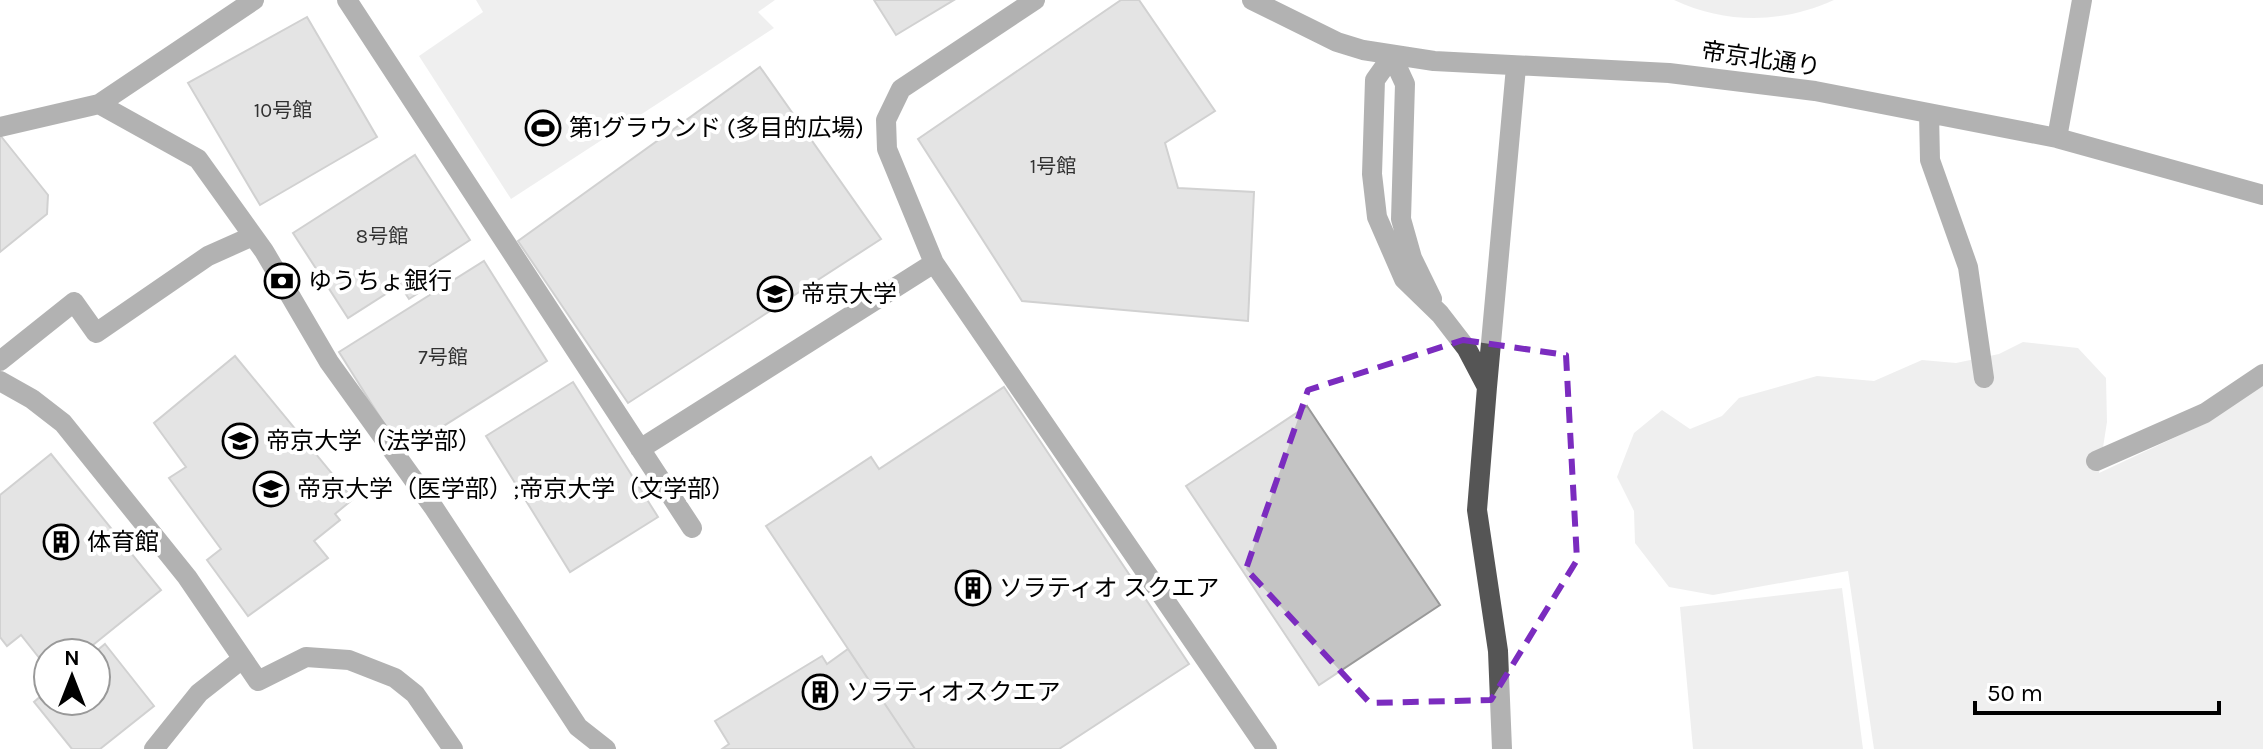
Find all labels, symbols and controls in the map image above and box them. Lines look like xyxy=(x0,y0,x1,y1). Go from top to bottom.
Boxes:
street label: 帝京北通り xyxy=(1700,37,1822,81)
house number: 10号館 xyxy=(254,99,312,122)
sports icon: 第1グラウンド (多目的広場) xyxy=(524,109,562,147)
place label: 第1グラウンド (多目的広場) xyxy=(569,114,864,142)
house number: 1号館 xyxy=(1030,155,1076,178)
house number: 8号館 xyxy=(356,225,408,248)
bank icon: ゆうちょ銀行 xyxy=(263,262,301,300)
place label: ゆうちょ銀行 xyxy=(308,267,452,295)
school or university icon: 帝京大学 xyxy=(756,275,794,313)
place label: 帝京大学 xyxy=(801,280,897,308)
house number: 7号館 xyxy=(418,346,468,369)
school or university icon: 帝京大学（法学部） xyxy=(221,422,259,460)
place label: 帝京大学（法学部） xyxy=(266,427,482,455)
school or university icon: 帝京大学（医学部）;帝京大学（文学部） xyxy=(252,470,290,508)
place label: 帝京大学（医学部）;帝京大学（文学部） xyxy=(297,475,735,503)
building icon: 体育館 xyxy=(42,523,80,561)
place label: 体育館 xyxy=(87,528,159,556)
building icon: ソラティオ スクエア xyxy=(954,569,992,607)
place label: ソラティオ スクエア xyxy=(999,574,1219,602)
north arrow xyxy=(32,637,112,717)
text: N xyxy=(64,645,80,671)
scale bar xyxy=(1975,665,2219,715)
building icon: ソラティオスクエア xyxy=(801,673,839,711)
place label: ソラティオスクエア xyxy=(846,678,1061,706)
text: 50 m xyxy=(1987,679,2043,707)

